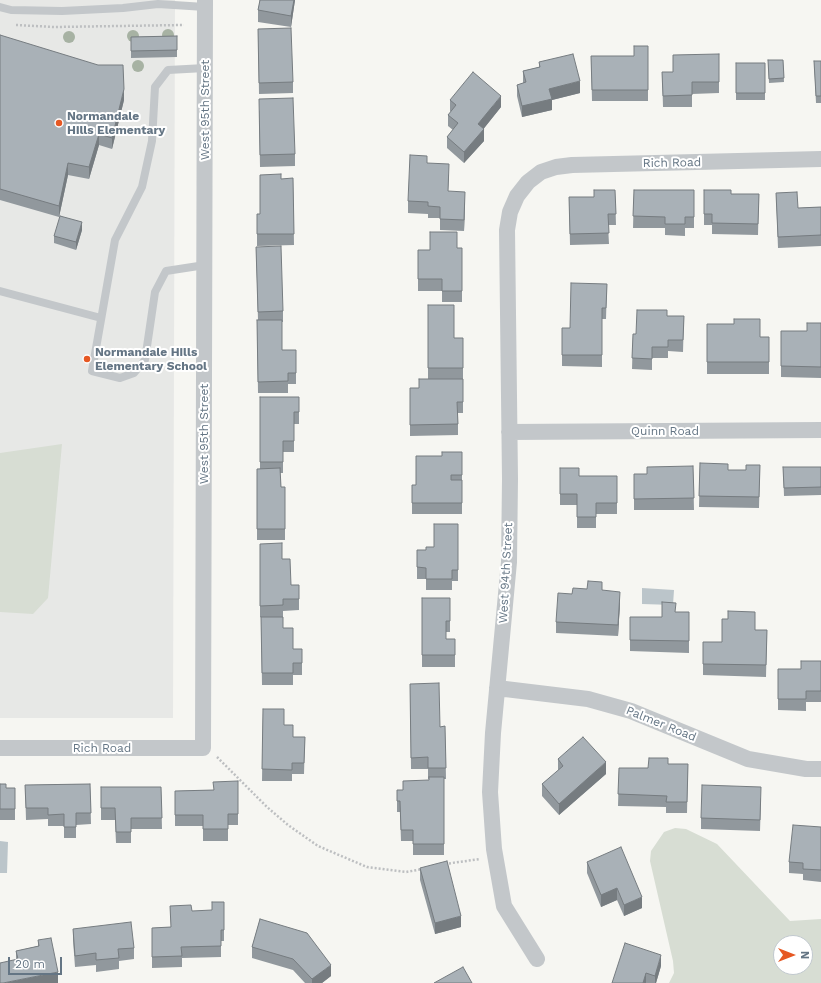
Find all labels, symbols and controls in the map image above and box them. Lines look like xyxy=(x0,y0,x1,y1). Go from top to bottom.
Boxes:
street label: West 95th Street xyxy=(198,60,212,160)
place label: Normandale Hills Elementary xyxy=(67,109,165,137)
marker: Normandale Hills Elementary xyxy=(54,118,64,128)
street label: Rich Road xyxy=(643,155,701,171)
place label: Normandale Hills Elementary School xyxy=(95,345,207,373)
marker: Normandale Hills Elementary School xyxy=(82,354,92,364)
street label: West 95th Street xyxy=(197,384,211,484)
street label: Quinn Road xyxy=(631,424,699,438)
street label: West 94th Street xyxy=(496,522,516,624)
street label: Palmer Road xyxy=(624,703,698,745)
street label: Rich Road xyxy=(73,741,131,755)
north arrow xyxy=(773,935,813,975)
scale bar xyxy=(10,949,64,975)
text: N xyxy=(798,951,811,959)
text: 20 m xyxy=(15,957,45,971)

